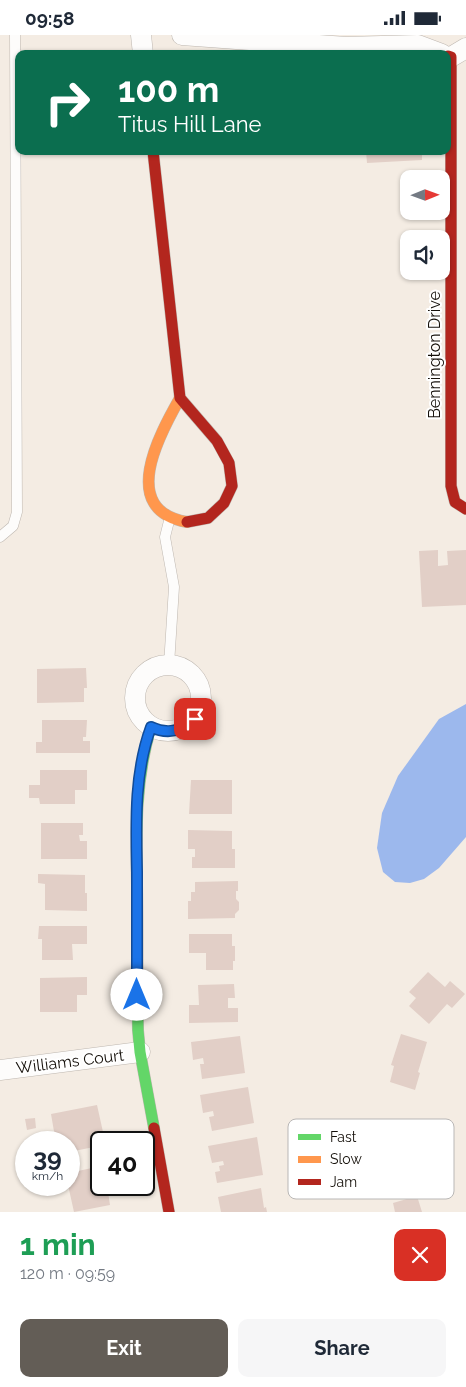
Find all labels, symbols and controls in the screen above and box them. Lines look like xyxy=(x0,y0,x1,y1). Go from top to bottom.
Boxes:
text: 09:58 xyxy=(25,7,75,29)
text: 100 m xyxy=(118,69,219,110)
icon: right xyxy=(35,70,100,135)
text: Titus Hill Lane xyxy=(118,111,261,137)
north arrow xyxy=(400,170,450,220)
map controls xyxy=(400,170,450,280)
button: sound xyxy=(400,230,450,280)
street label: Bennington Drive xyxy=(425,291,444,419)
pin xyxy=(174,698,216,740)
icon: arrive xyxy=(181,705,209,733)
position arrow xyxy=(110,968,162,1020)
street label: Williams Court xyxy=(15,1045,126,1078)
legend xyxy=(288,1119,454,1199)
text: Fast xyxy=(330,1129,357,1145)
speed limit sign: 40 xyxy=(90,1131,155,1196)
text: 39 xyxy=(33,1142,62,1172)
text: Slow xyxy=(330,1151,362,1167)
text: km/h xyxy=(32,1169,63,1183)
text: Jam xyxy=(330,1174,357,1190)
text: 1 min xyxy=(20,1227,96,1262)
button: close xyxy=(394,1229,446,1281)
text: 120 m · 09:59 xyxy=(20,1264,115,1283)
button: Exit xyxy=(20,1319,228,1377)
button: Share xyxy=(238,1319,446,1377)

